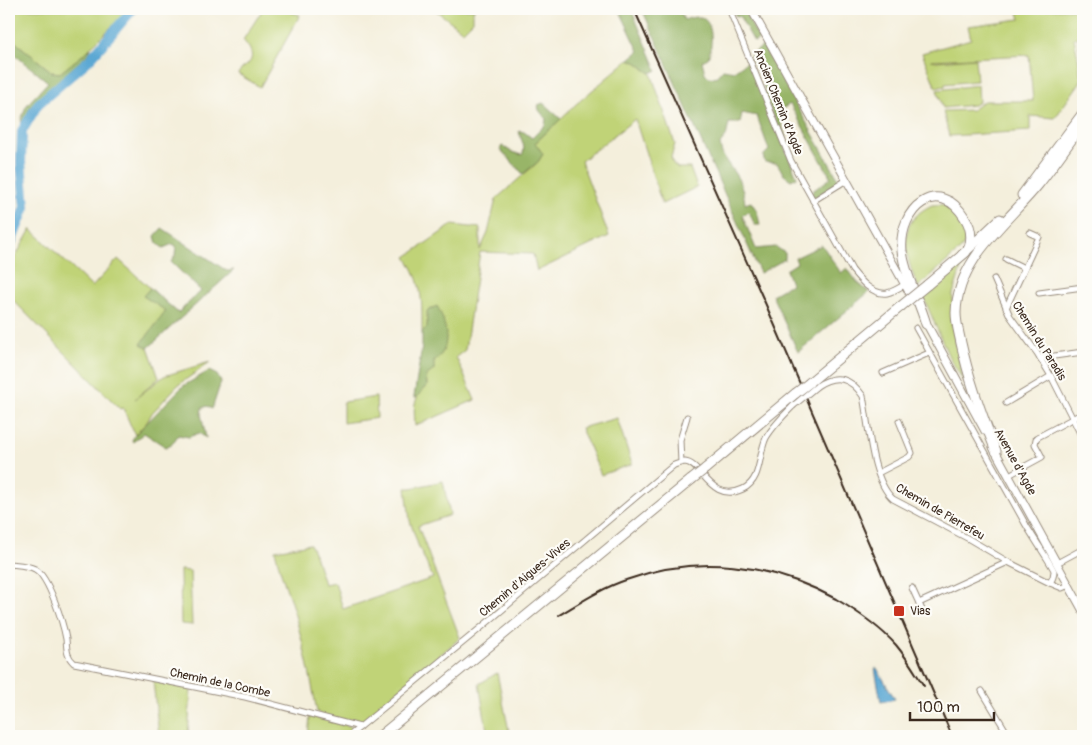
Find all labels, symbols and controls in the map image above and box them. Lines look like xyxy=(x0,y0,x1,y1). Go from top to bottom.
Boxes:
street label: Ancien Chemin d'Agde xyxy=(750,47,806,157)
street label: Chemin du Paradis xyxy=(1009,299,1070,384)
street label: Avenue d'Agde xyxy=(991,426,1039,498)
street label: Chemin de Pierrefeu xyxy=(893,480,987,544)
street label: Chemin d'Aigues-Vives xyxy=(477,535,574,620)
marker: Vias xyxy=(892,604,906,618)
place label: Vias xyxy=(910,604,931,619)
street label: Chemin de la Combe xyxy=(168,665,272,701)
scale bar xyxy=(910,690,993,722)
text: 100 m xyxy=(917,698,960,717)

